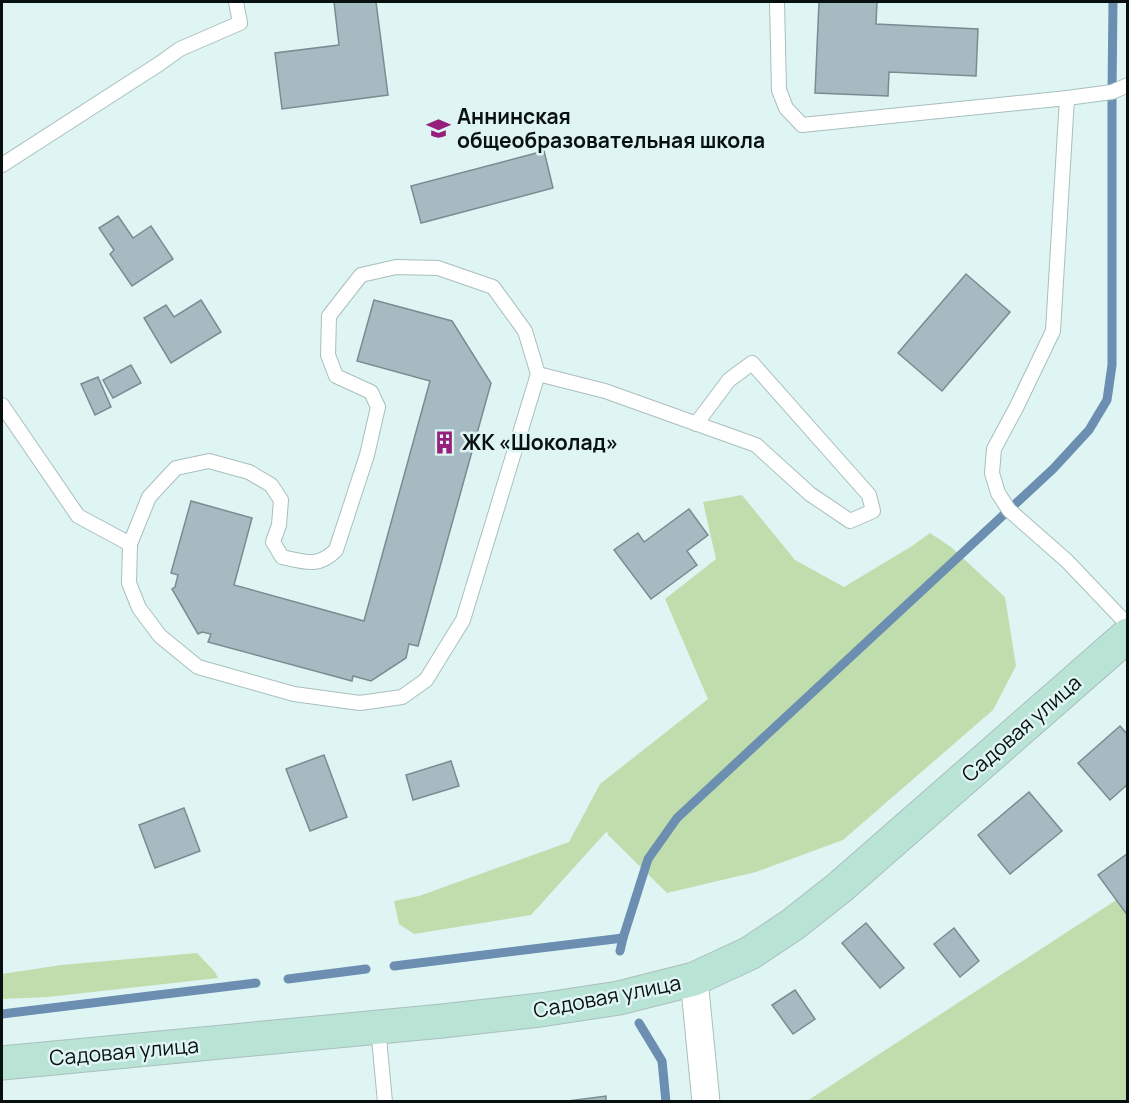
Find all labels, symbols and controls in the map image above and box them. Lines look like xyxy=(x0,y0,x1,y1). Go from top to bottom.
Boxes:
place label: Аннинская общеобразовательная школа xyxy=(457,102,765,154)
school or university icon: Аннинская общеобразовательная школа xyxy=(426,115,452,141)
place label: ЖК «Шоколад» xyxy=(462,428,618,456)
building icon: ЖК «Шоколад» xyxy=(431,429,457,455)
street label: Садовая улица xyxy=(955,668,1087,788)
street label: Садовая улица xyxy=(531,968,683,1024)
street label: Садовая улица xyxy=(48,1031,200,1071)

